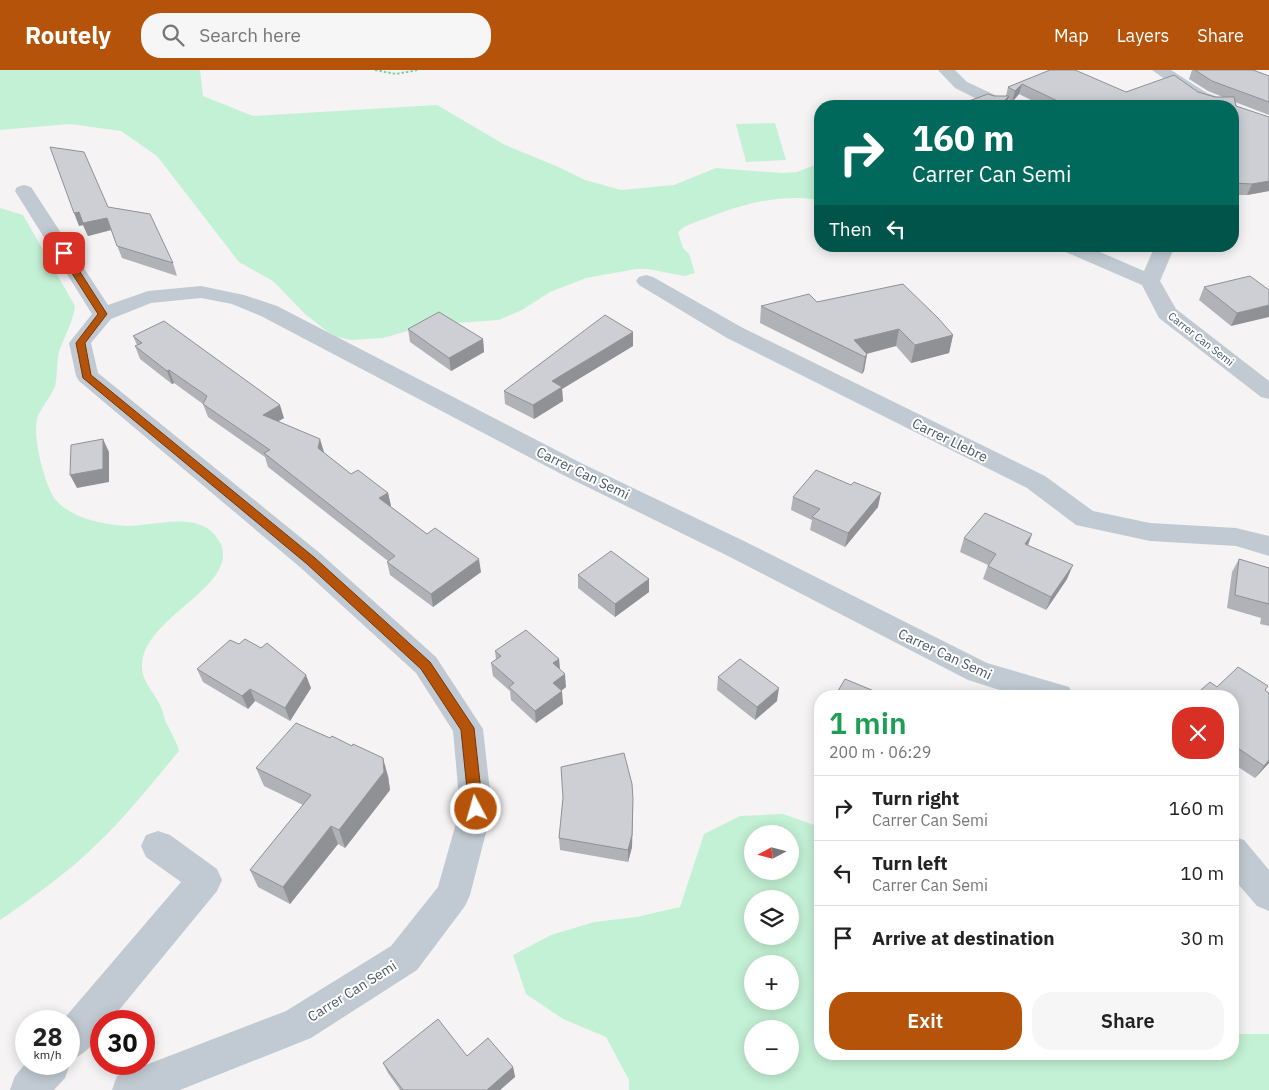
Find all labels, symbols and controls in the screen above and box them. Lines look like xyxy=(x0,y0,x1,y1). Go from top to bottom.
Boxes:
search box xyxy=(141,13,491,58)
text: Routely xyxy=(25,19,111,51)
icon: search xyxy=(159,21,187,49)
text: Search here xyxy=(199,23,301,47)
text: Map xyxy=(1054,24,1089,47)
text: Layers xyxy=(1117,24,1169,47)
text: Share xyxy=(1197,24,1244,47)
text: 160 m xyxy=(912,115,1015,161)
icon: right xyxy=(829,120,894,185)
text: Carrer Can Semi xyxy=(912,159,1071,188)
icon: left xyxy=(882,215,910,243)
text: Then xyxy=(829,217,872,241)
pin xyxy=(43,232,85,274)
icon: arrive xyxy=(50,239,78,267)
street label: Carrer Can Semi xyxy=(1165,309,1237,369)
street label: Carrer Llebre xyxy=(909,414,991,466)
street label: Carrer Can Semi xyxy=(533,443,633,503)
street label: Carrer Can Semi xyxy=(895,624,995,684)
text: 1 min xyxy=(829,703,907,742)
button: close xyxy=(1172,707,1224,759)
text: 200 m · 06:29 xyxy=(829,742,931,762)
position arrow xyxy=(449,782,501,834)
text: Turn right xyxy=(872,786,959,810)
icon: right xyxy=(829,794,857,822)
text: 160 m xyxy=(1169,796,1224,820)
text: Carrer Can Semi xyxy=(872,810,988,830)
north arrow xyxy=(744,825,799,880)
map controls xyxy=(744,825,799,1075)
text: Turn left xyxy=(872,851,948,875)
icon: left xyxy=(829,859,857,887)
text: 10 m xyxy=(1180,861,1224,885)
text: Carrer Can Semi xyxy=(872,875,988,895)
button: layers xyxy=(744,890,799,945)
icon: arrive xyxy=(829,924,857,952)
text: Arrive at destination xyxy=(872,926,1055,950)
text: 30 m xyxy=(1180,926,1224,950)
button: + xyxy=(744,955,799,1010)
street label: Carrer Can Semi xyxy=(304,956,400,1026)
button: Exit xyxy=(829,992,1022,1050)
button: Share xyxy=(1032,992,1224,1050)
speed limit sign: 30 xyxy=(90,1010,155,1075)
text: 28 xyxy=(32,1020,63,1053)
button: − xyxy=(744,1020,799,1075)
text: km/h xyxy=(33,1047,62,1062)

